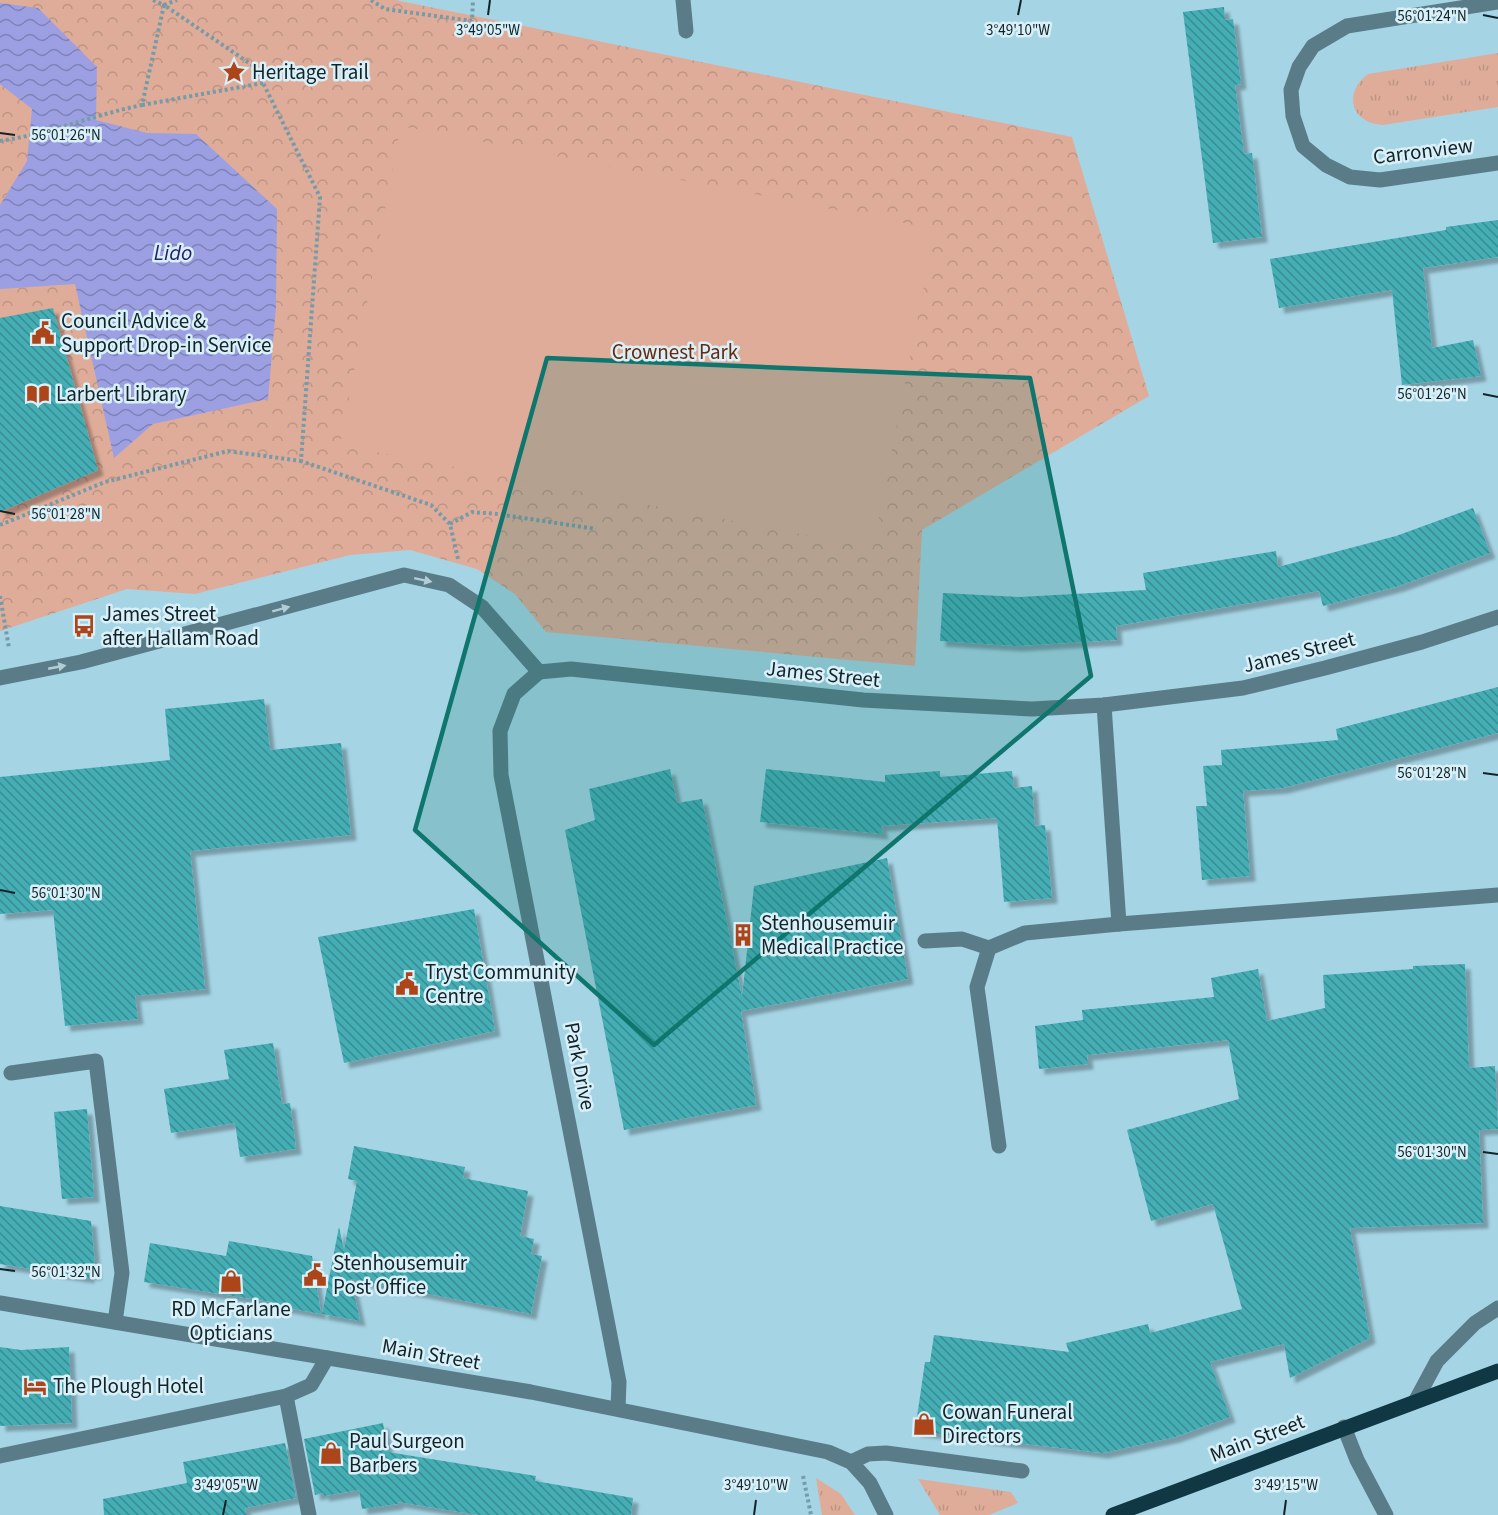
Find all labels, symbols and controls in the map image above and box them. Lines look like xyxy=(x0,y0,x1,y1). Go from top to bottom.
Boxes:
text: 56°01'24"N xyxy=(1397,6,1467,27)
text: 3°49'05"W xyxy=(456,20,520,41)
text: 3°49'10"W xyxy=(986,20,1050,41)
place label: Heritage Trail xyxy=(252,57,369,87)
place icon: Heritage Trail xyxy=(221,59,247,85)
text: 56°01'26"N xyxy=(31,125,101,146)
street label: Carronview xyxy=(1371,130,1475,172)
water label: Lido xyxy=(154,237,192,269)
place label: Council Advice & Support Drop-in Service xyxy=(61,306,271,360)
public building icon: Council Advice & Support Drop-in Service xyxy=(30,320,56,346)
park label: Crownest Park xyxy=(612,337,739,367)
place label: Larbert Library xyxy=(56,379,187,409)
library icon: Larbert Library xyxy=(25,381,51,407)
text: 56°01'26"N xyxy=(1397,384,1467,405)
text: 56°01'28"N xyxy=(31,504,101,525)
one-way arrow xyxy=(414,575,432,585)
place label: James Street after Hallam Road xyxy=(102,599,259,653)
one-way arrow xyxy=(272,603,290,613)
bus stop icon: James Street after Hallam Road xyxy=(71,613,97,639)
street label: James Street xyxy=(1240,624,1358,680)
street label: James Street xyxy=(765,653,881,695)
one-way arrow xyxy=(48,662,67,671)
text: 56°01'28"N xyxy=(1397,763,1467,784)
text: 56°01'30"N xyxy=(31,883,101,904)
place label: Stenhousemuir Medical Practice xyxy=(761,908,903,962)
building icon: Stenhousemuir Medical Practice xyxy=(730,922,756,948)
place label: Tryst Community Centre xyxy=(425,957,576,1011)
public building icon: Tryst Community Centre xyxy=(394,971,420,997)
street label: Park Drive xyxy=(557,1019,603,1113)
text: 56°01'30"N xyxy=(1397,1142,1467,1163)
place label: Stenhousemuir Post Office xyxy=(333,1248,468,1302)
text: 56°01'32"N xyxy=(31,1262,101,1283)
public building icon: Stenhousemuir Post Office xyxy=(302,1262,328,1288)
shop icon: RD McFarlane Opticians xyxy=(218,1268,244,1294)
place label: RD McFarlane Opticians xyxy=(171,1294,291,1348)
street label: Main Street xyxy=(379,1331,483,1377)
place label: The Plough Hotel xyxy=(53,1371,204,1401)
hotel icon: The Plough Hotel xyxy=(22,1373,48,1399)
place label: Cowan Funeral Directors xyxy=(942,1397,1073,1451)
street label: Main Street xyxy=(1205,1406,1309,1470)
shop icon: Cowan Funeral Directors xyxy=(911,1411,937,1437)
place label: Paul Surgeon Barbers xyxy=(349,1426,465,1480)
shop icon: Paul Surgeon Barbers xyxy=(318,1440,344,1466)
text: 3°49'05"W xyxy=(194,1475,258,1496)
text: 3°49'10"W xyxy=(724,1475,788,1496)
text: 3°49'15"W xyxy=(1254,1475,1318,1496)

